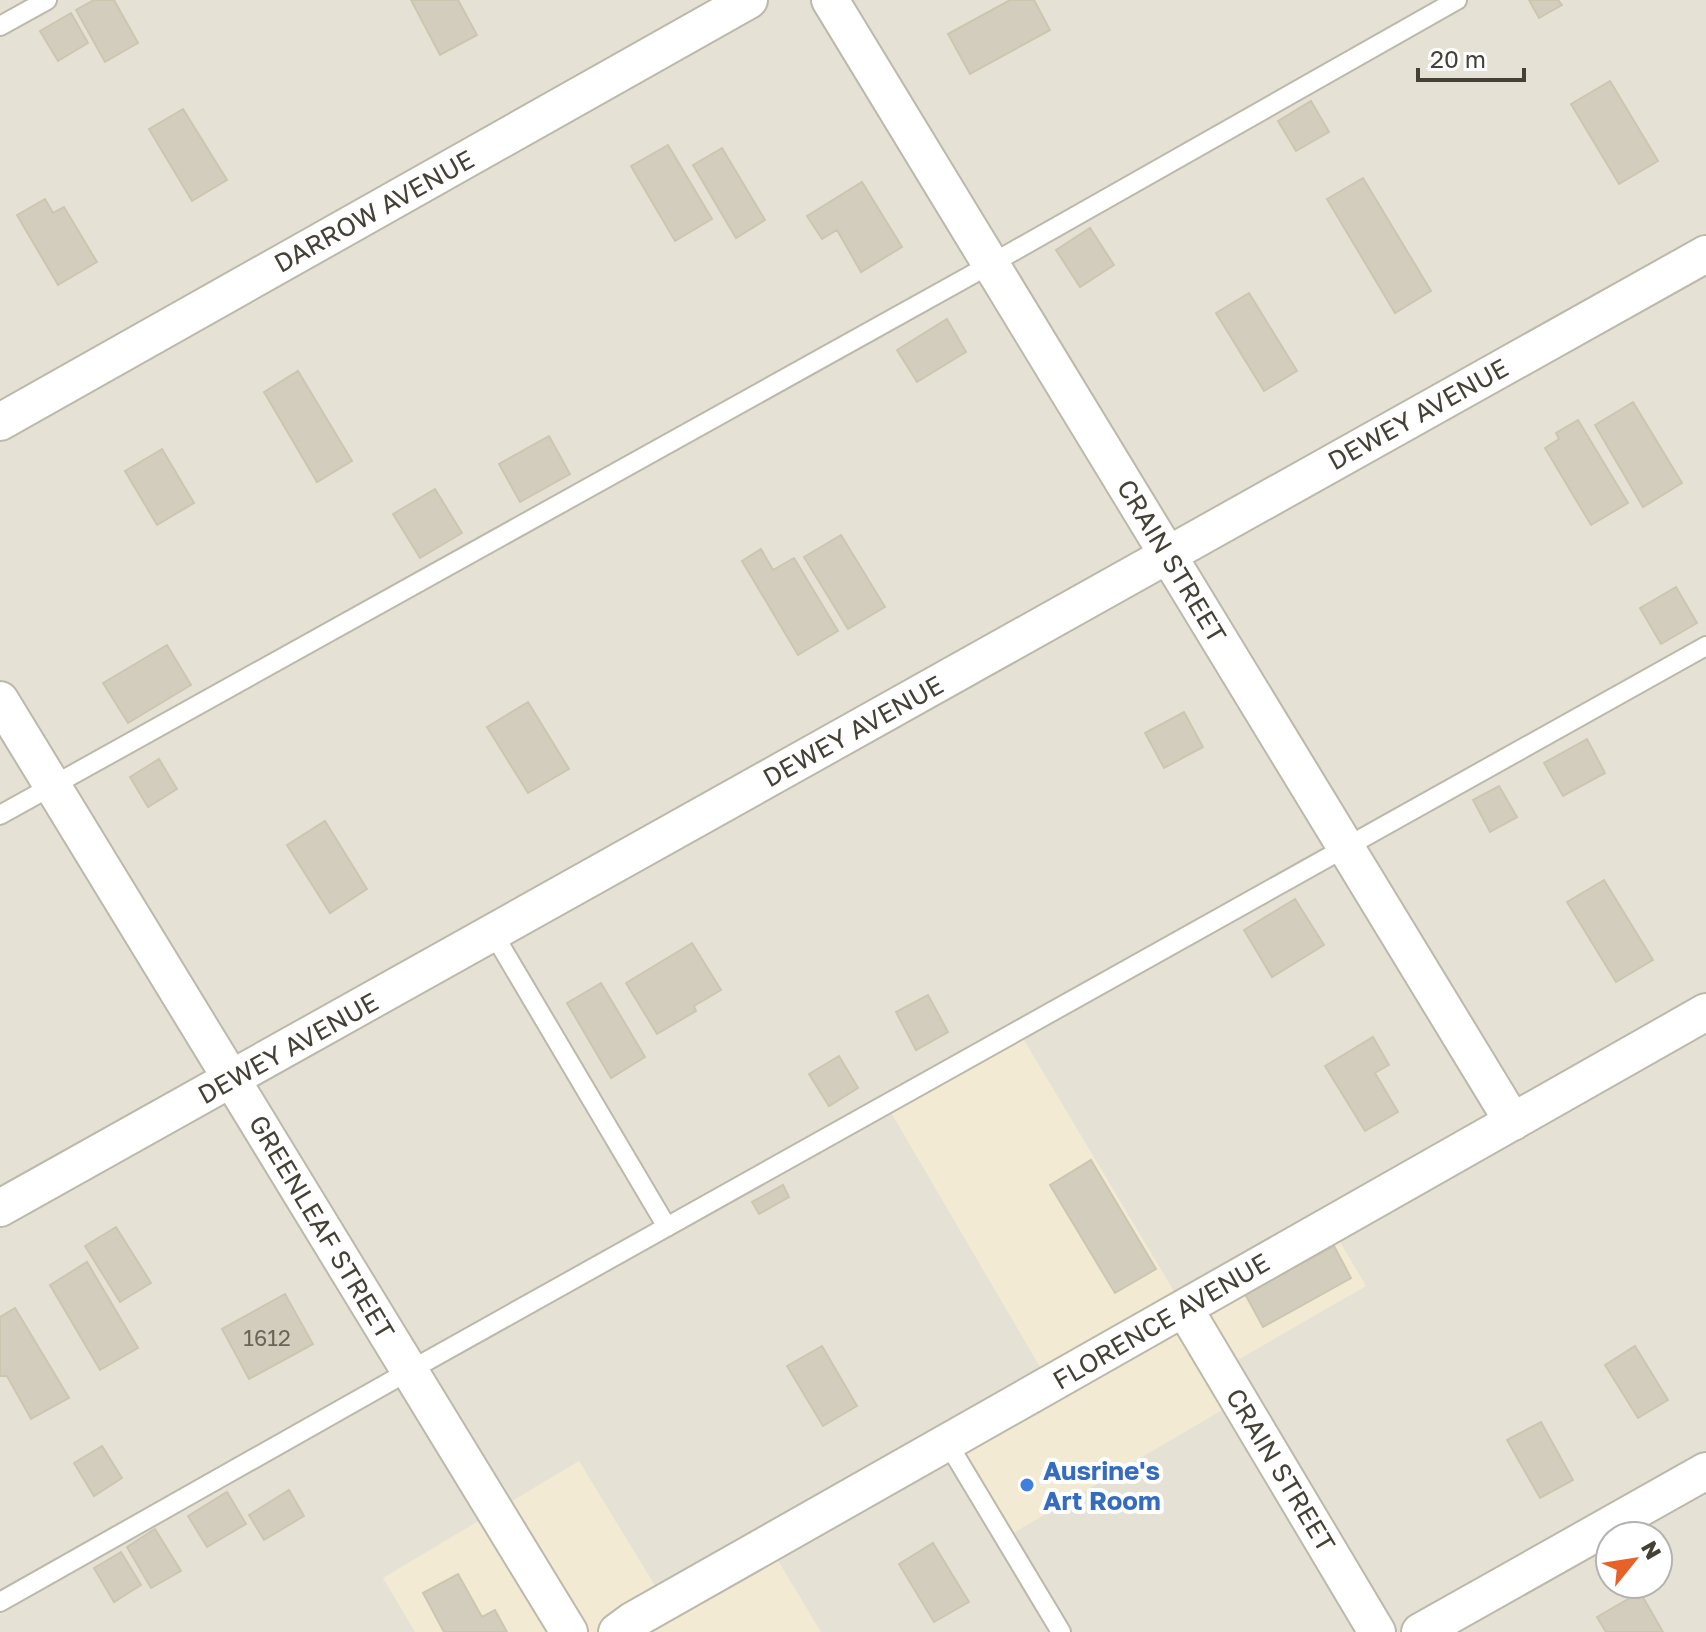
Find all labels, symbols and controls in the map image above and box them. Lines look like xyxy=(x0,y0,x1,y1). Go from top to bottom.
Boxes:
scale bar xyxy=(1418,32,1524,82)
text: 20 m xyxy=(1430,44,1486,73)
street label: DARROW AVENUE xyxy=(269,143,479,279)
street label: DEWEY AVENUE xyxy=(1322,352,1514,476)
street label: CRAIN STREET xyxy=(1111,474,1233,648)
street label: DEWEY AVENUE xyxy=(757,669,949,793)
street label: DEWEY AVENUE xyxy=(192,986,384,1110)
street label: GREENLEAF STREET xyxy=(243,1109,401,1345)
street label: FLORENCE AVENUE xyxy=(1047,1246,1275,1396)
house number: 1612 xyxy=(243,1324,291,1351)
street label: CRAIN STREET xyxy=(1220,1383,1342,1557)
place label: Ausrine's Art Room xyxy=(1043,1455,1161,1516)
marker: Ausrine's Art Room xyxy=(1018,1476,1036,1494)
north arrow xyxy=(1594,1520,1674,1600)
text: N xyxy=(1636,1536,1668,1564)

